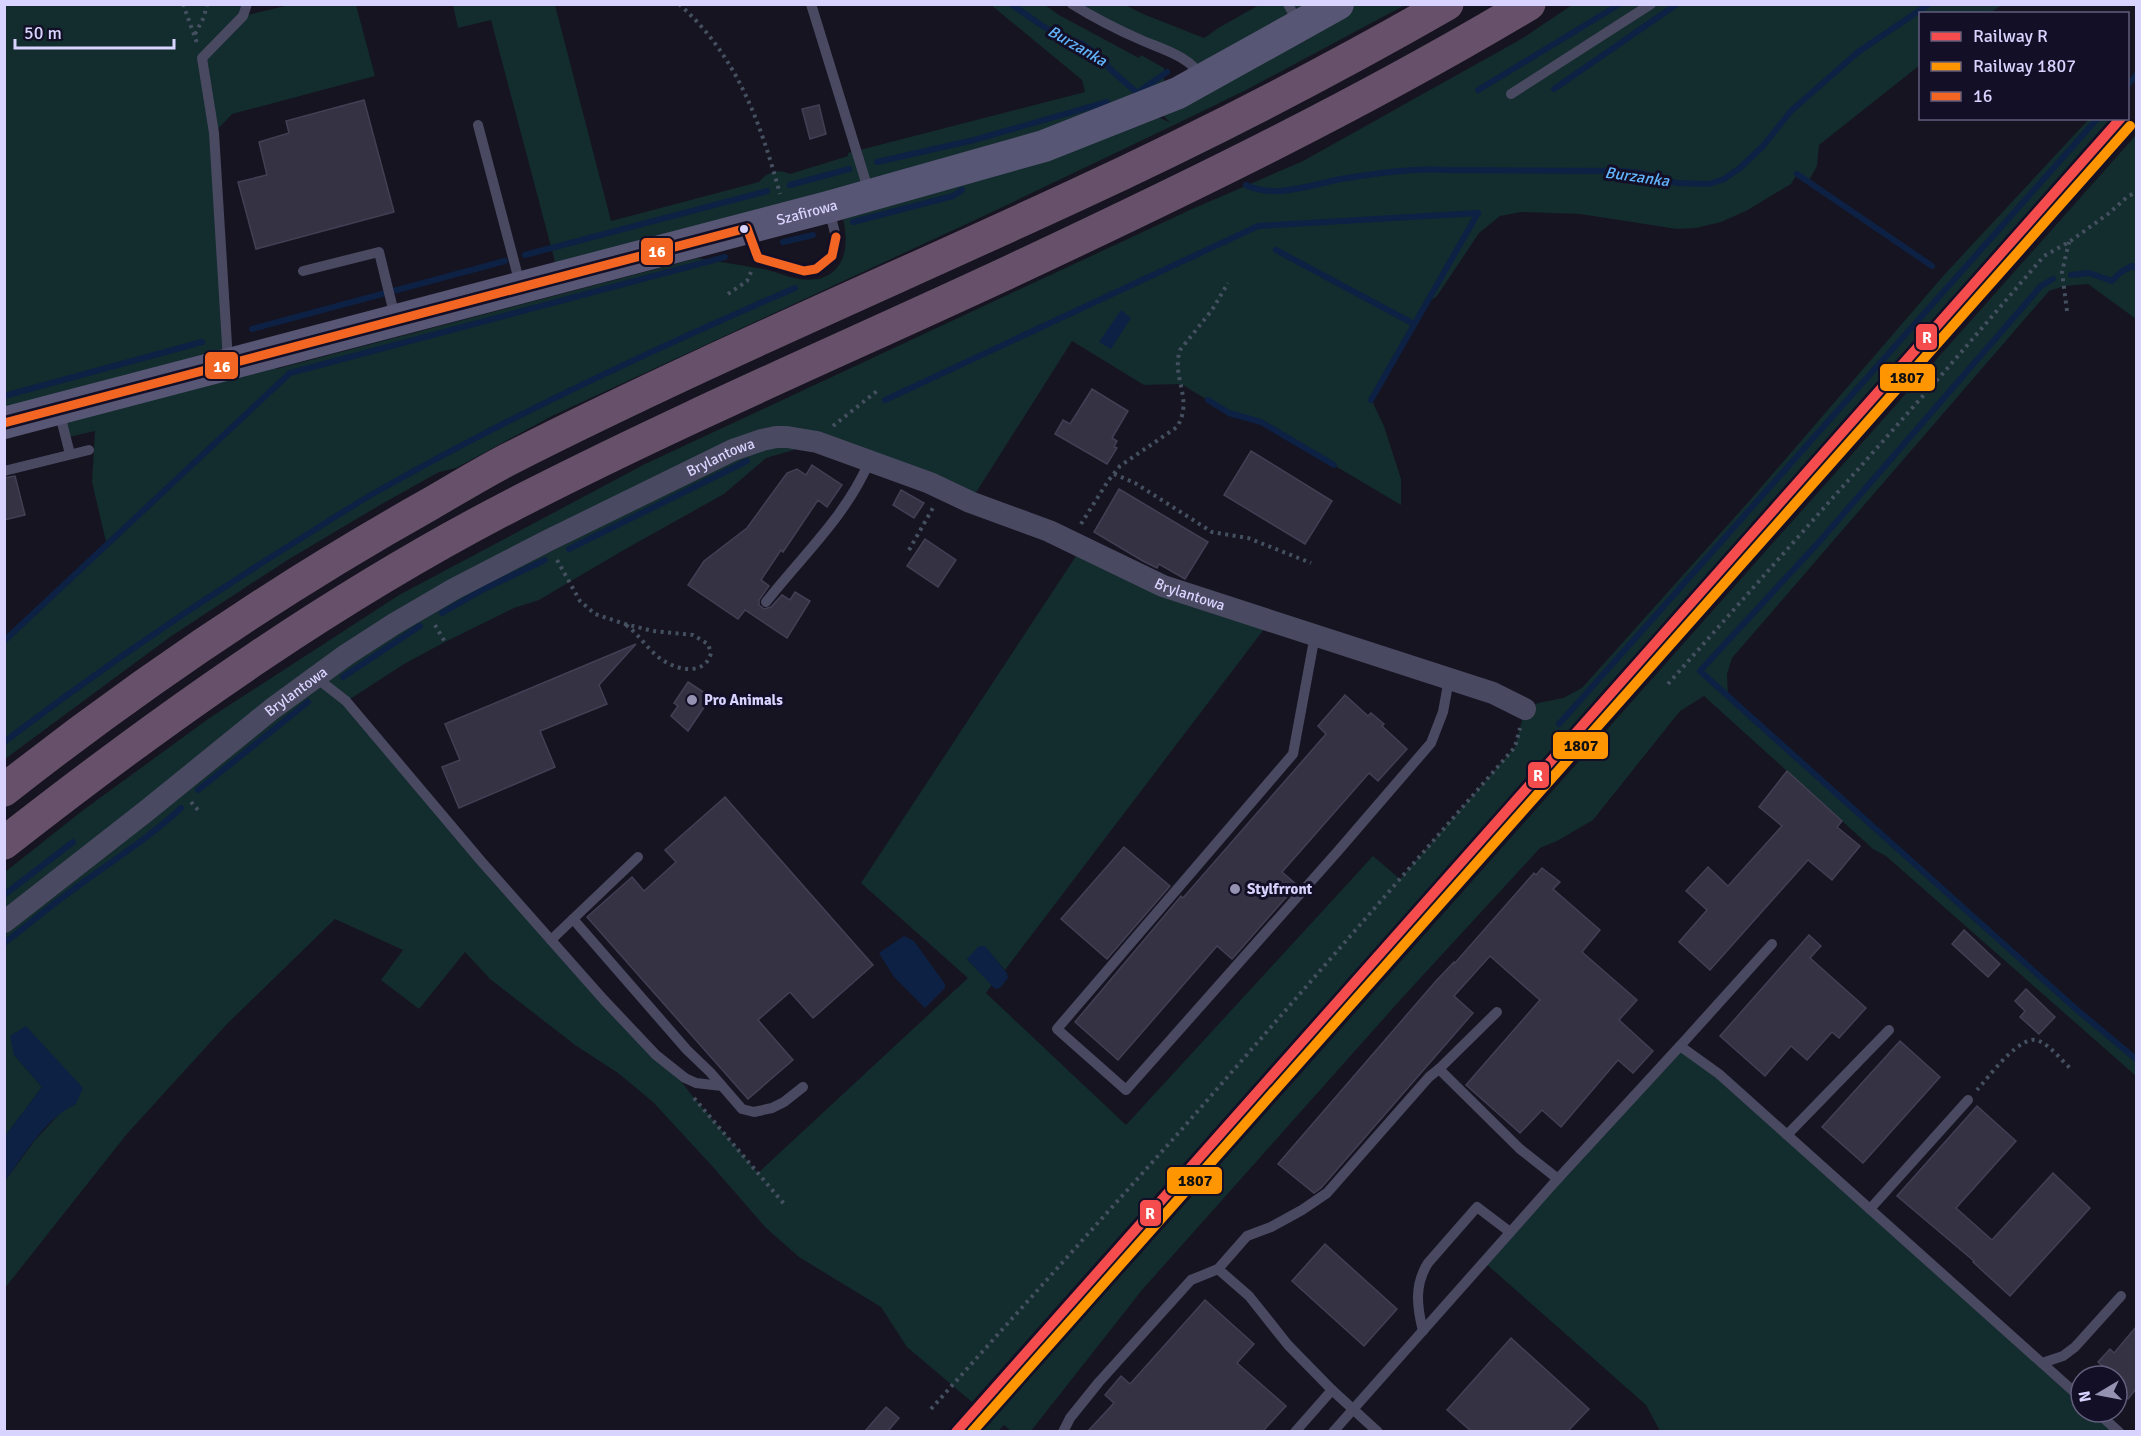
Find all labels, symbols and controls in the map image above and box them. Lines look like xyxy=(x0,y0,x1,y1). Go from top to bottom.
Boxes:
scale bar xyxy=(15,12,174,50)
legend xyxy=(1919,12,2129,120)
water label: Burzanka xyxy=(1044,21,1111,71)
text: 50 m xyxy=(24,22,62,44)
text: Railway R xyxy=(1973,25,2048,47)
text: Railway 1807 xyxy=(1973,55,2076,77)
text: 16 xyxy=(1973,85,1992,107)
water label: Burzanka xyxy=(1604,163,1671,192)
street label: Szafirowa xyxy=(774,196,839,229)
unlabelled marker xyxy=(738,223,750,235)
line badge: 16 xyxy=(640,237,674,266)
text: 16 xyxy=(648,242,666,262)
line badge: R xyxy=(1915,323,1938,351)
text: R xyxy=(1922,328,1932,348)
line badge: 16 xyxy=(204,351,239,380)
text: 16 xyxy=(213,357,231,377)
line badge: 1807 xyxy=(1879,363,1936,392)
text: 1807 xyxy=(1890,368,1925,388)
street label: Brylantowa xyxy=(683,434,757,480)
street label: Brylantowa xyxy=(1151,574,1227,614)
street label: Brylantowa xyxy=(261,663,331,720)
place label: Pro Animals xyxy=(704,691,783,709)
marker: Pro Animals xyxy=(685,693,699,707)
line badge: 1807 xyxy=(1552,731,1609,760)
text: 1807 xyxy=(1564,736,1599,756)
line badge: R xyxy=(1527,761,1550,789)
text: R xyxy=(1533,766,1543,786)
place label: Stylfrront xyxy=(1247,880,1313,898)
marker: Stylfrront xyxy=(1228,882,1242,896)
line badge: 1807 xyxy=(1166,1166,1223,1195)
text: 1807 xyxy=(1178,1171,1213,1191)
line badge: R xyxy=(1139,1199,1162,1227)
text: R xyxy=(1145,1204,1155,1224)
north arrow xyxy=(2069,1364,2129,1424)
text: N xyxy=(2074,1389,2096,1404)

